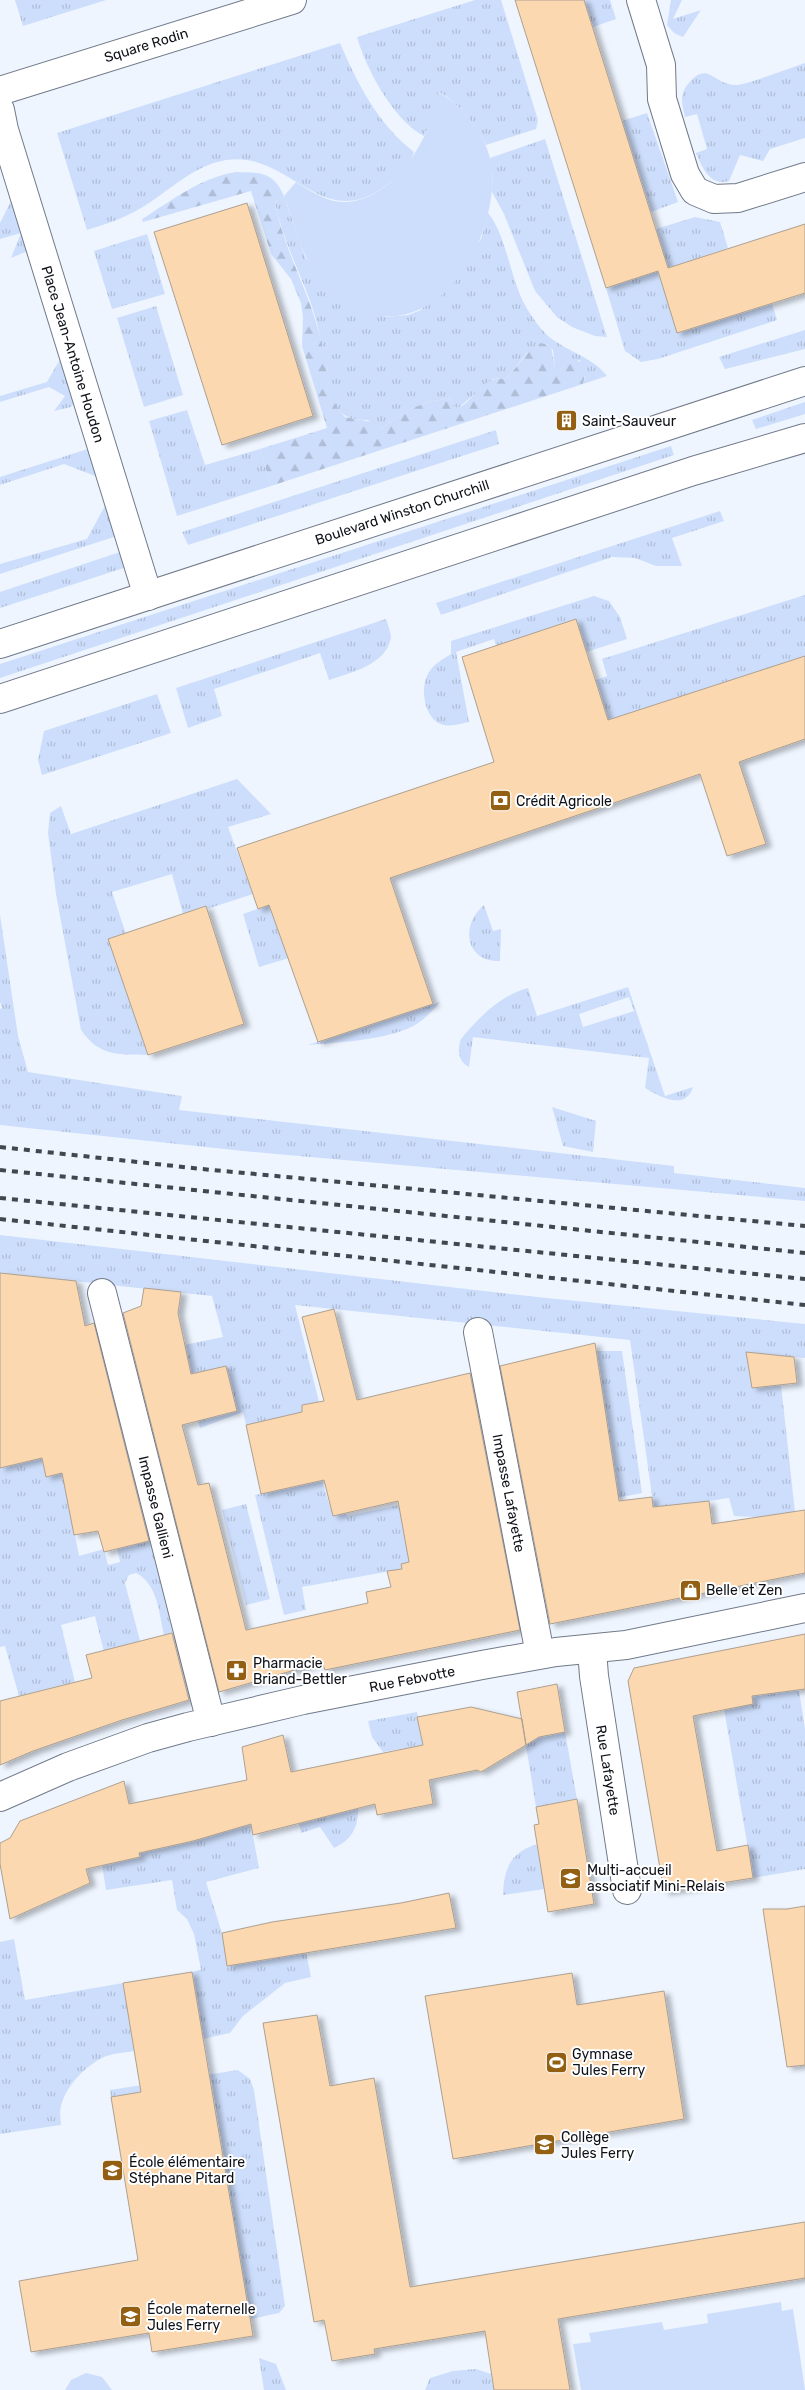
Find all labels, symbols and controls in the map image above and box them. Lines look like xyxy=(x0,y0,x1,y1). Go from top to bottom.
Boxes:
street label: Square Rodin xyxy=(102,25,190,66)
street label: Place Jean-Antoine Houdon xyxy=(37,264,108,445)
building icon: Saint-Sauveur xyxy=(554,409,578,433)
place label: Saint-Sauveur xyxy=(582,413,677,430)
street label: Boulevard Winston Churchill xyxy=(313,476,491,549)
bank icon: Crédit Agricole xyxy=(488,789,512,813)
place label: Crédit Agricole xyxy=(516,793,612,810)
street label: Impasse Lafayette xyxy=(489,1432,528,1554)
street label: Impasse Gallieni xyxy=(135,1454,176,1560)
shop icon: Belle et Zen xyxy=(678,1578,702,1602)
place label: Belle et Zen xyxy=(706,1582,782,1599)
place label: Pharmacie Briand-Bettler xyxy=(253,1655,348,1688)
pharmacy icon: Pharmacie Briand-Bettler xyxy=(225,1659,249,1683)
street label: Rue Febvotte xyxy=(368,1663,457,1696)
street label: Rue Lafayette xyxy=(592,1724,623,1817)
place label: Multi-accueil associatif Mini-Relais xyxy=(587,1862,725,1895)
school or university icon: Multi-accueil associatif Mini-Relais xyxy=(559,1866,583,1890)
place label: Gymnase Jules Ferry xyxy=(572,2046,646,2079)
sports icon: Gymnase Jules Ferry xyxy=(544,2050,568,2074)
place label: Collège Jules Ferry xyxy=(561,2129,635,2162)
school or university icon: Collège Jules Ferry xyxy=(533,2133,557,2157)
place label: École élémentaire Stéphane Pitard xyxy=(129,2153,245,2187)
school or university icon: École élémentaire Stéphane Pitard xyxy=(101,2158,125,2182)
place label: École maternelle Jules Ferry xyxy=(147,2300,256,2334)
school or university icon: École maternelle Jules Ferry xyxy=(119,2305,143,2329)

